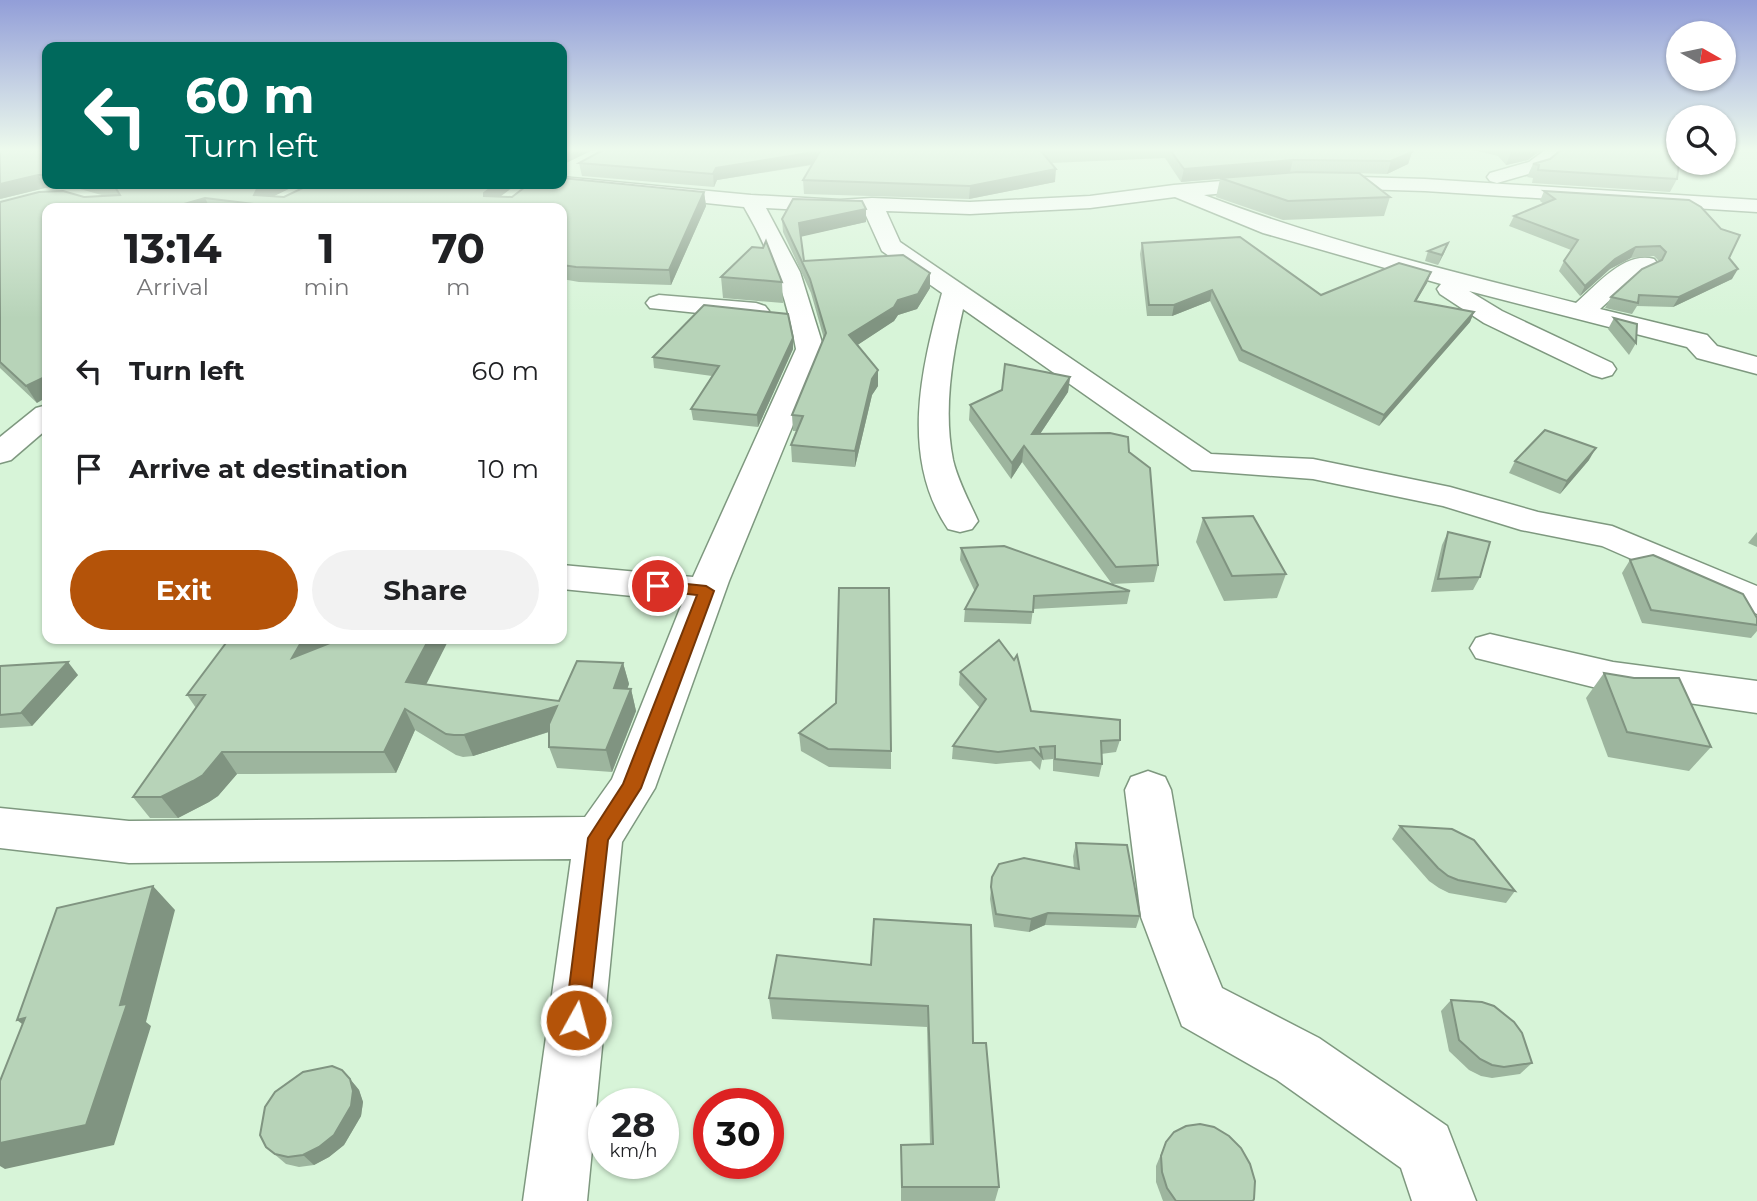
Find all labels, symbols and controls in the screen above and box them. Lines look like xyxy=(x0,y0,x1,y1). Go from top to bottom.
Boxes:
north arrow xyxy=(1666,21,1736,91)
map controls xyxy=(1666,21,1736,175)
text: 60 m xyxy=(185,66,315,125)
icon: left xyxy=(70,70,161,161)
button: search xyxy=(1666,105,1736,175)
text: Turn left xyxy=(185,126,319,165)
text: 13:14 xyxy=(124,222,222,274)
text: 1 xyxy=(318,222,335,274)
text: 70 xyxy=(431,222,485,274)
text: Arrival xyxy=(136,273,209,301)
text: min xyxy=(303,273,350,301)
text: m xyxy=(446,273,470,301)
icon: left xyxy=(70,352,108,390)
text: Turn left xyxy=(129,355,245,387)
text: 60 m xyxy=(472,355,539,387)
icon: arrive xyxy=(70,450,108,488)
text: Arrive at destination xyxy=(129,453,408,485)
text: 10 m xyxy=(478,453,539,485)
button: Exit xyxy=(70,550,298,630)
button: Share xyxy=(312,550,539,630)
pin xyxy=(628,556,688,616)
icon: arrive xyxy=(639,567,677,605)
position arrow xyxy=(539,983,613,1057)
speed limit sign: 30 xyxy=(693,1088,784,1179)
text: 28 xyxy=(612,1103,655,1146)
text: km/h xyxy=(609,1140,658,1162)

